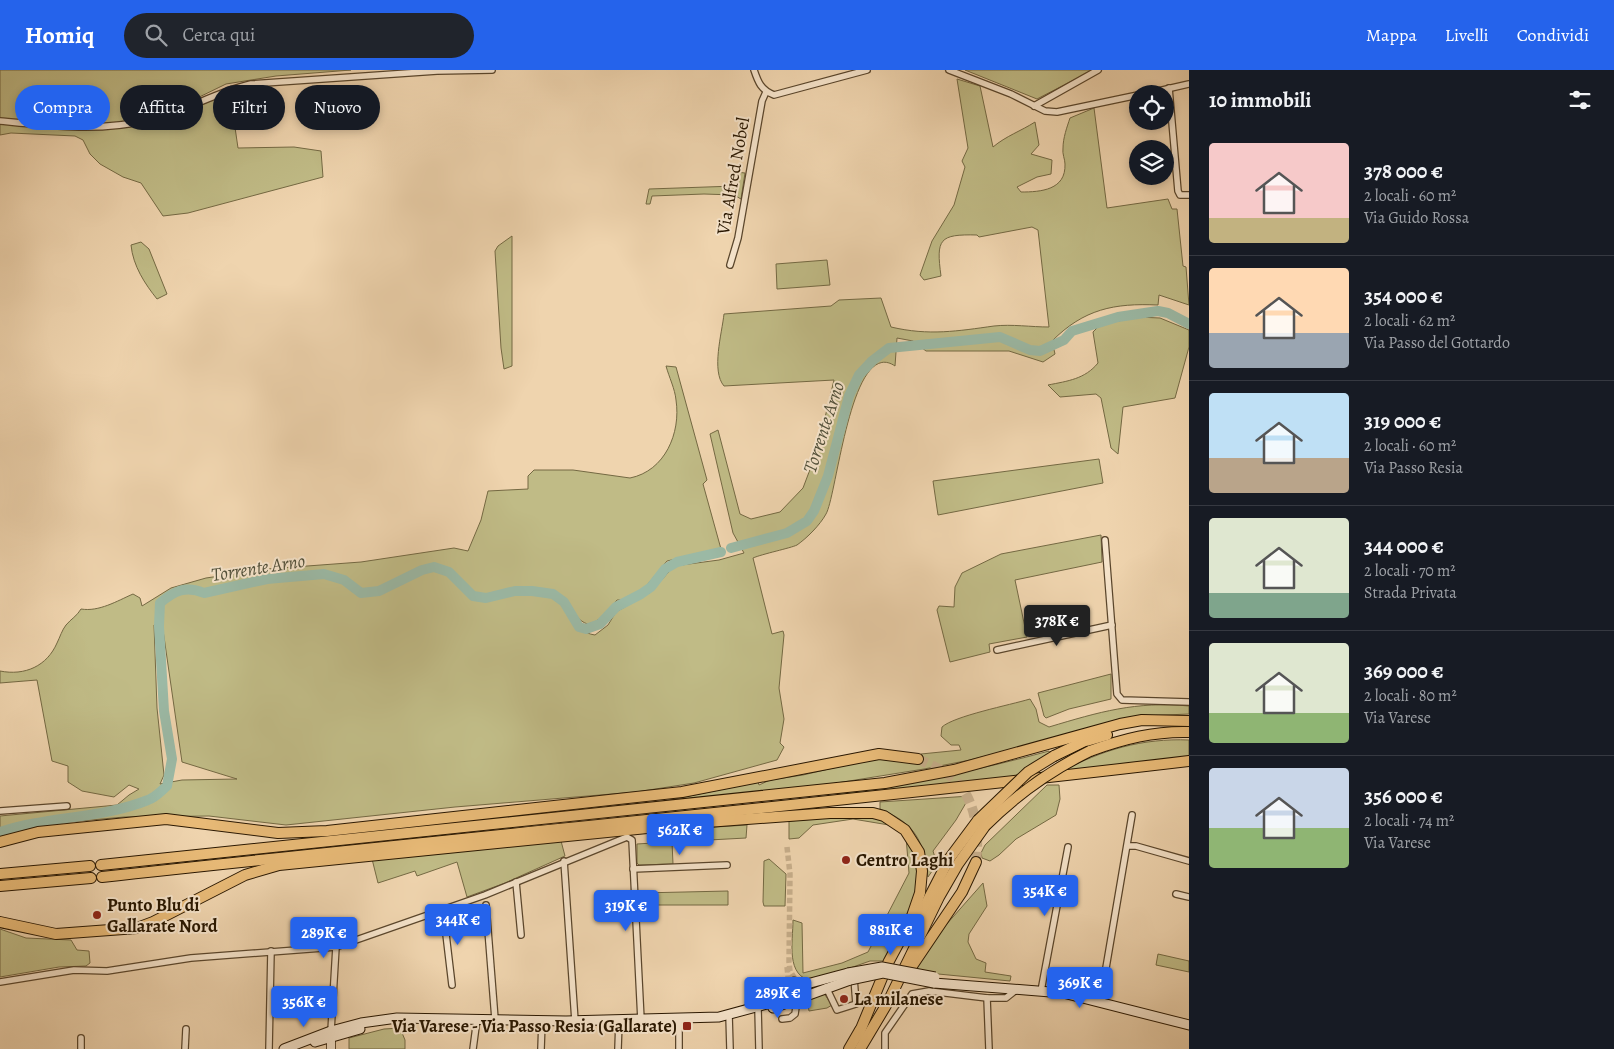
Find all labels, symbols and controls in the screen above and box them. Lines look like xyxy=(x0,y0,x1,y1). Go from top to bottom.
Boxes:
search box xyxy=(124,13,474,58)
text: Homiq xyxy=(25,19,94,51)
icon: search xyxy=(142,21,170,49)
text: Cerca qui xyxy=(182,22,255,48)
text: Mappa xyxy=(1366,23,1417,47)
text: Livelli xyxy=(1445,23,1489,47)
text: Condividi xyxy=(1517,23,1589,47)
chip: Compra xyxy=(15,85,110,130)
chip: Affitta xyxy=(120,85,203,130)
chip: Filtri xyxy=(213,85,285,130)
chip: Nuovo xyxy=(295,85,380,130)
map controls xyxy=(1129,85,1174,185)
button: locate xyxy=(1129,85,1174,130)
text: 10 immobili xyxy=(1209,86,1311,114)
icon: filters xyxy=(1566,86,1594,114)
street label: Via Alfred Nobel xyxy=(711,115,755,238)
button: layers xyxy=(1129,140,1174,185)
text: 378 000 € xyxy=(1364,157,1443,185)
icon: home xyxy=(1249,163,1309,223)
text: 2 locali · 60 m² xyxy=(1364,185,1456,207)
text: Via Guido Rossa xyxy=(1364,207,1469,229)
text: 354 000 € xyxy=(1364,282,1443,310)
icon: home xyxy=(1249,288,1309,348)
text: 2 locali · 62 m² xyxy=(1364,310,1455,332)
text: Via Passo del Gottardo xyxy=(1364,332,1510,354)
water label: Torrente Arno xyxy=(797,378,851,476)
text: 319 000 € xyxy=(1364,407,1441,435)
icon: home xyxy=(1249,413,1309,473)
text: 2 locali · 60 m² xyxy=(1364,435,1456,457)
text: Via Passo Resia xyxy=(1364,457,1463,479)
text: 344 000 € xyxy=(1364,532,1444,560)
icon: home xyxy=(1249,538,1309,598)
water label: Torrente Arno xyxy=(209,548,307,588)
text: 2 locali · 70 m² xyxy=(1364,560,1456,582)
text: Strada Privata xyxy=(1364,582,1457,604)
pin: 378K € xyxy=(1016,604,1098,647)
text: 378K € xyxy=(1035,610,1079,632)
text: 369 000 € xyxy=(1364,657,1444,685)
icon: home xyxy=(1249,663,1309,723)
text: 2 locali · 80 m² xyxy=(1364,685,1457,707)
text: Via Varese xyxy=(1364,707,1431,729)
text: 356 000 € xyxy=(1364,782,1443,810)
icon: home xyxy=(1249,788,1309,848)
text: 2 locali · 74 m² xyxy=(1364,810,1454,832)
pin: 562K € xyxy=(639,814,721,856)
text: 562K € xyxy=(658,819,702,841)
text: Via Varese xyxy=(1364,832,1431,854)
place label: Centro Laghi xyxy=(856,848,953,872)
marker: Centro Laghi xyxy=(840,854,852,866)
pin: 354K € xyxy=(1004,874,1086,917)
text: 354K € xyxy=(1023,880,1067,902)
pin: 319K € xyxy=(585,890,667,932)
place label: Punto Blu di Gallarate Nord xyxy=(107,893,218,938)
text: 319K € xyxy=(605,895,647,917)
pin: 344K € xyxy=(417,904,499,946)
marker: Punto Blu di Gallarate Nord xyxy=(91,909,103,921)
text: 344K € xyxy=(436,909,480,931)
pin: 881K € xyxy=(850,914,932,956)
pin: 289K € xyxy=(283,916,365,959)
text: 881K € xyxy=(869,919,913,941)
text: 289K € xyxy=(301,922,347,944)
pin: 369K € xyxy=(1039,966,1121,1009)
text: 369K € xyxy=(1058,972,1102,994)
pin: 289K € xyxy=(737,976,819,1019)
text: 289K € xyxy=(755,982,801,1004)
pin: 356K € xyxy=(263,986,345,1028)
place label: La milanese xyxy=(854,987,943,1011)
text: 356K € xyxy=(282,991,326,1013)
marker: La milanese xyxy=(838,993,850,1005)
place label: Via Varese - Via Passo Resia (Gallarate) xyxy=(391,1014,677,1038)
marker: Via Varese - Via Passo Resia (Gallarate) xyxy=(681,1020,693,1032)

